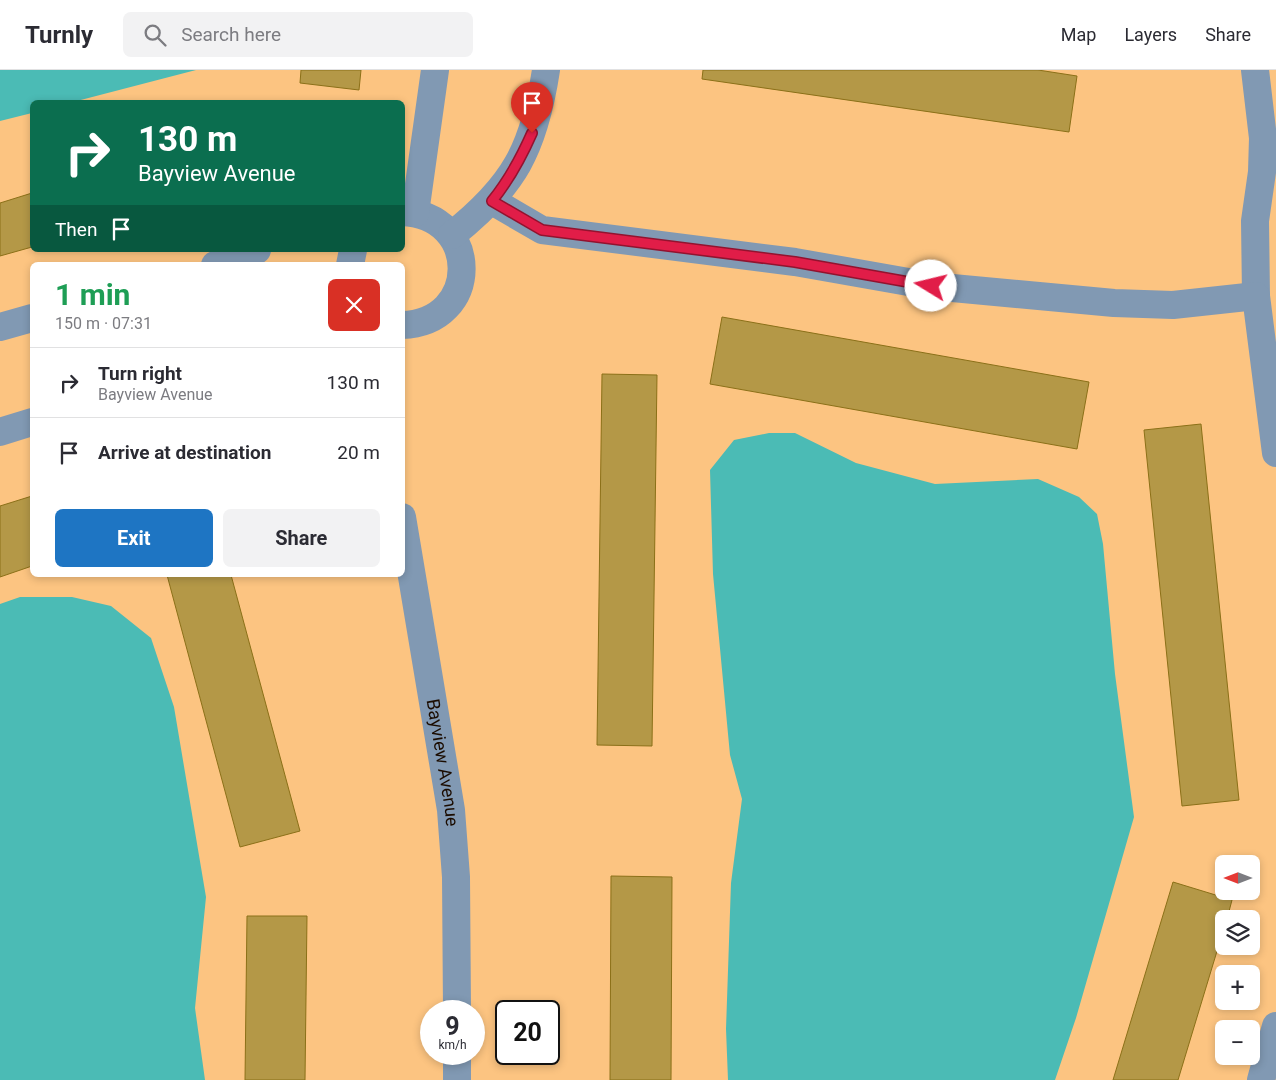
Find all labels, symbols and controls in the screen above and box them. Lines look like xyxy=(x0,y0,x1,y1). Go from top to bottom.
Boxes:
search box xyxy=(123,12,473,57)
text: Turnly xyxy=(25,21,93,49)
icon: search xyxy=(141,21,169,49)
text: Search here xyxy=(181,23,281,46)
text: Map xyxy=(1061,24,1096,45)
text: Layers xyxy=(1124,24,1177,45)
text: Share xyxy=(1205,24,1251,45)
pin xyxy=(511,82,553,133)
icon: arrive xyxy=(518,89,546,117)
text: 130 m xyxy=(138,119,237,160)
icon: right xyxy=(55,120,120,185)
text: Bayview Avenue xyxy=(138,161,296,186)
icon: arrive xyxy=(107,215,135,243)
text: Then xyxy=(55,218,97,241)
position arrow xyxy=(904,259,956,311)
text: 1 min xyxy=(55,277,130,312)
button: close xyxy=(328,279,380,331)
text: 150 m · 07:31 xyxy=(55,314,152,333)
text: Turn right xyxy=(98,362,182,385)
icon: right xyxy=(55,369,83,397)
text: 130 m xyxy=(327,371,380,394)
text: Bayview Avenue xyxy=(98,385,213,404)
icon: arrive xyxy=(55,439,83,467)
text: Arrive at destination xyxy=(98,441,271,464)
text: 20 m xyxy=(337,441,380,464)
button: Exit xyxy=(55,509,213,567)
button: Share xyxy=(223,509,380,567)
street label: Bayview Avenue xyxy=(423,697,463,827)
north arrow xyxy=(1215,855,1260,900)
map controls xyxy=(1215,855,1260,1065)
button: layers xyxy=(1215,910,1260,955)
button: + xyxy=(1215,965,1260,1010)
speed limit sign: 20 xyxy=(495,1000,560,1065)
text: 9 xyxy=(445,1012,460,1041)
button: − xyxy=(1215,1020,1260,1065)
text: km/h xyxy=(438,1038,467,1052)

